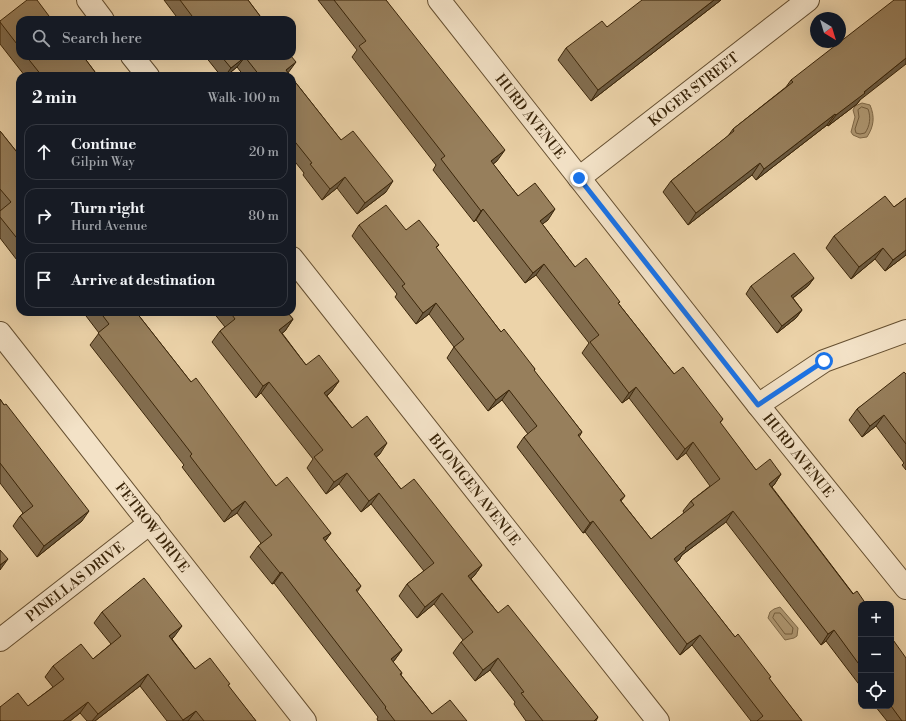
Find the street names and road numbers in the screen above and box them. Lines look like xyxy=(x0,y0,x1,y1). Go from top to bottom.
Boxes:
street label: KOGER STREET xyxy=(645,49,743,131)
street label: HURD AVENUE xyxy=(491,71,569,163)
street label: HURD AVENUE xyxy=(758,410,837,502)
street label: BLONIGEN AVENUE xyxy=(424,430,524,549)
street label: FETROW DRIVE xyxy=(111,479,193,576)
street label: PINELLAS DRIVE xyxy=(23,538,128,626)

